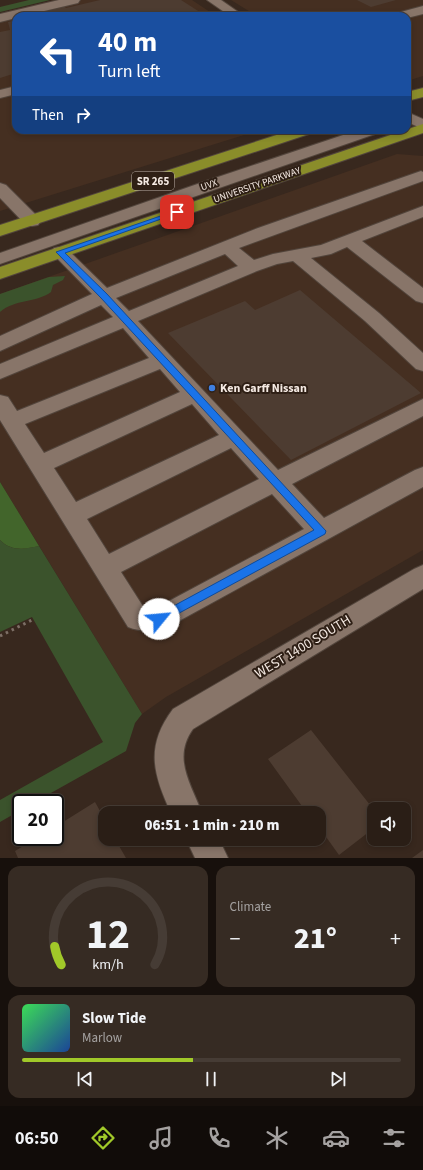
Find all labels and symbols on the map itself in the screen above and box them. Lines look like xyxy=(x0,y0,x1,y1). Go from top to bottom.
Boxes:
street label: UNIVERSITY PARKWAY xyxy=(212,163,303,206)
road number: SR 265 xyxy=(132,172,174,190)
street label: UVX xyxy=(199,176,219,194)
pin xyxy=(160,195,194,229)
place label: Ken Garff Nissan xyxy=(220,380,307,397)
marker: Ken Garff Nissan xyxy=(207,383,217,393)
position arrow xyxy=(138,598,180,640)
street label: WEST 1400 SOUTH xyxy=(251,610,355,684)
speed limit sign: 20 xyxy=(12,794,64,846)

